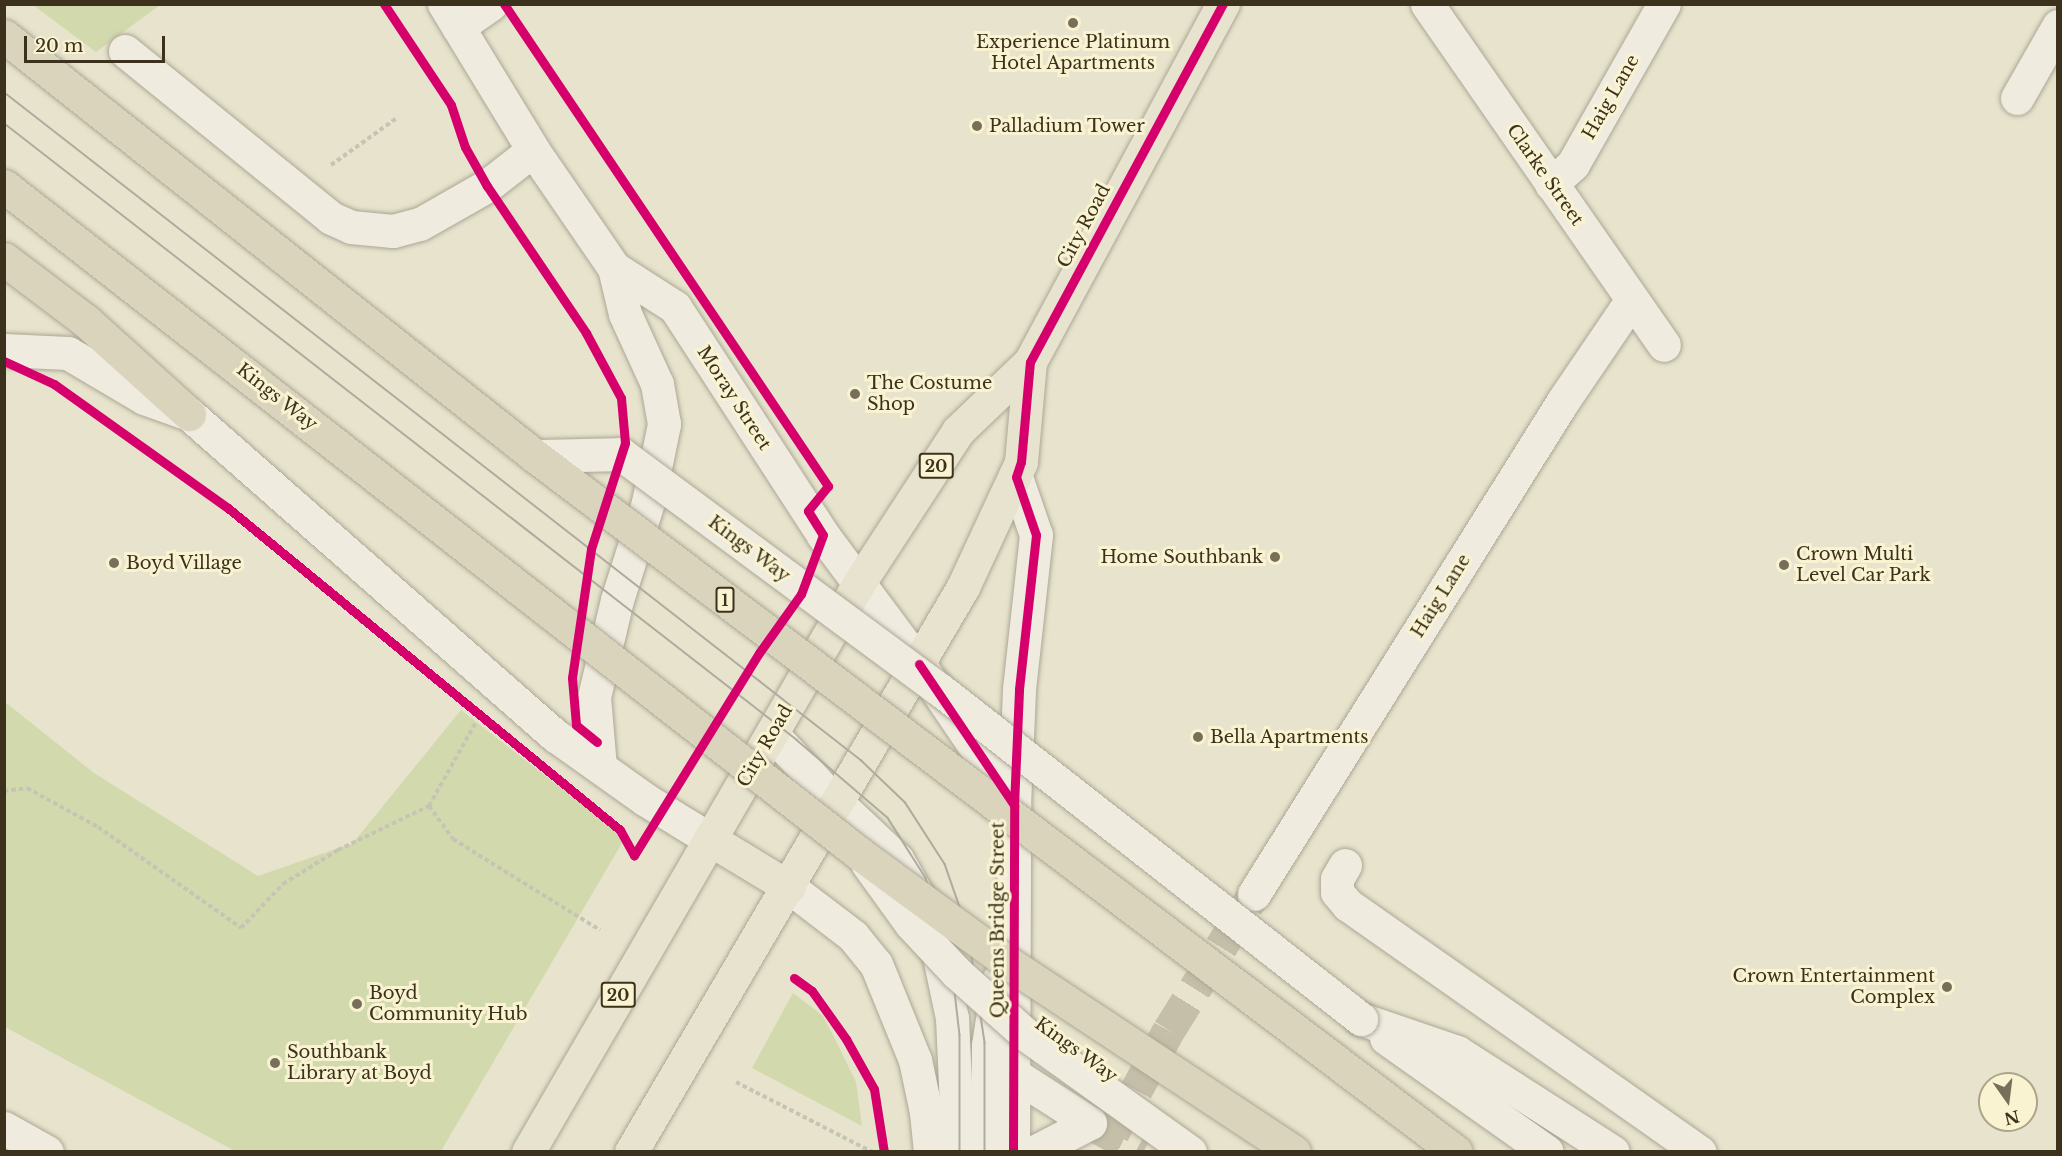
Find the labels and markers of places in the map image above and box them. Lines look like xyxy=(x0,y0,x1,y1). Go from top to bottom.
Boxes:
marker: Experience Platinum Hotel Apartments xyxy=(1066,16,1080,30)
place label: Experience Platinum Hotel Apartments xyxy=(976,32,1170,74)
place label: Palladium Tower xyxy=(989,115,1145,137)
marker: Palladium Tower xyxy=(970,119,984,133)
place label: The Costume Shop xyxy=(867,373,992,416)
marker: The Costume Shop xyxy=(848,387,862,401)
place label: Crown Multi Level Car Park xyxy=(1796,544,1931,586)
place label: Home Southbank xyxy=(1100,546,1263,568)
marker: Home Southbank xyxy=(1268,550,1282,564)
place label: Boyd Village xyxy=(126,552,242,574)
marker: Boyd Village xyxy=(107,556,121,570)
marker: Crown Multi Level Car Park xyxy=(1777,558,1791,572)
place label: Bella Apartments xyxy=(1210,726,1369,748)
marker: Bella Apartments xyxy=(1191,730,1205,744)
place label: Crown Entertainment Complex xyxy=(1733,966,1935,1008)
marker: Crown Entertainment Complex xyxy=(1940,980,1954,994)
place label: Boyd Community Hub xyxy=(369,983,528,1026)
marker: Boyd Community Hub xyxy=(350,997,364,1011)
place label: Southbank Library at Boyd xyxy=(287,1042,432,1084)
marker: Southbank Library at Boyd xyxy=(268,1056,282,1070)

